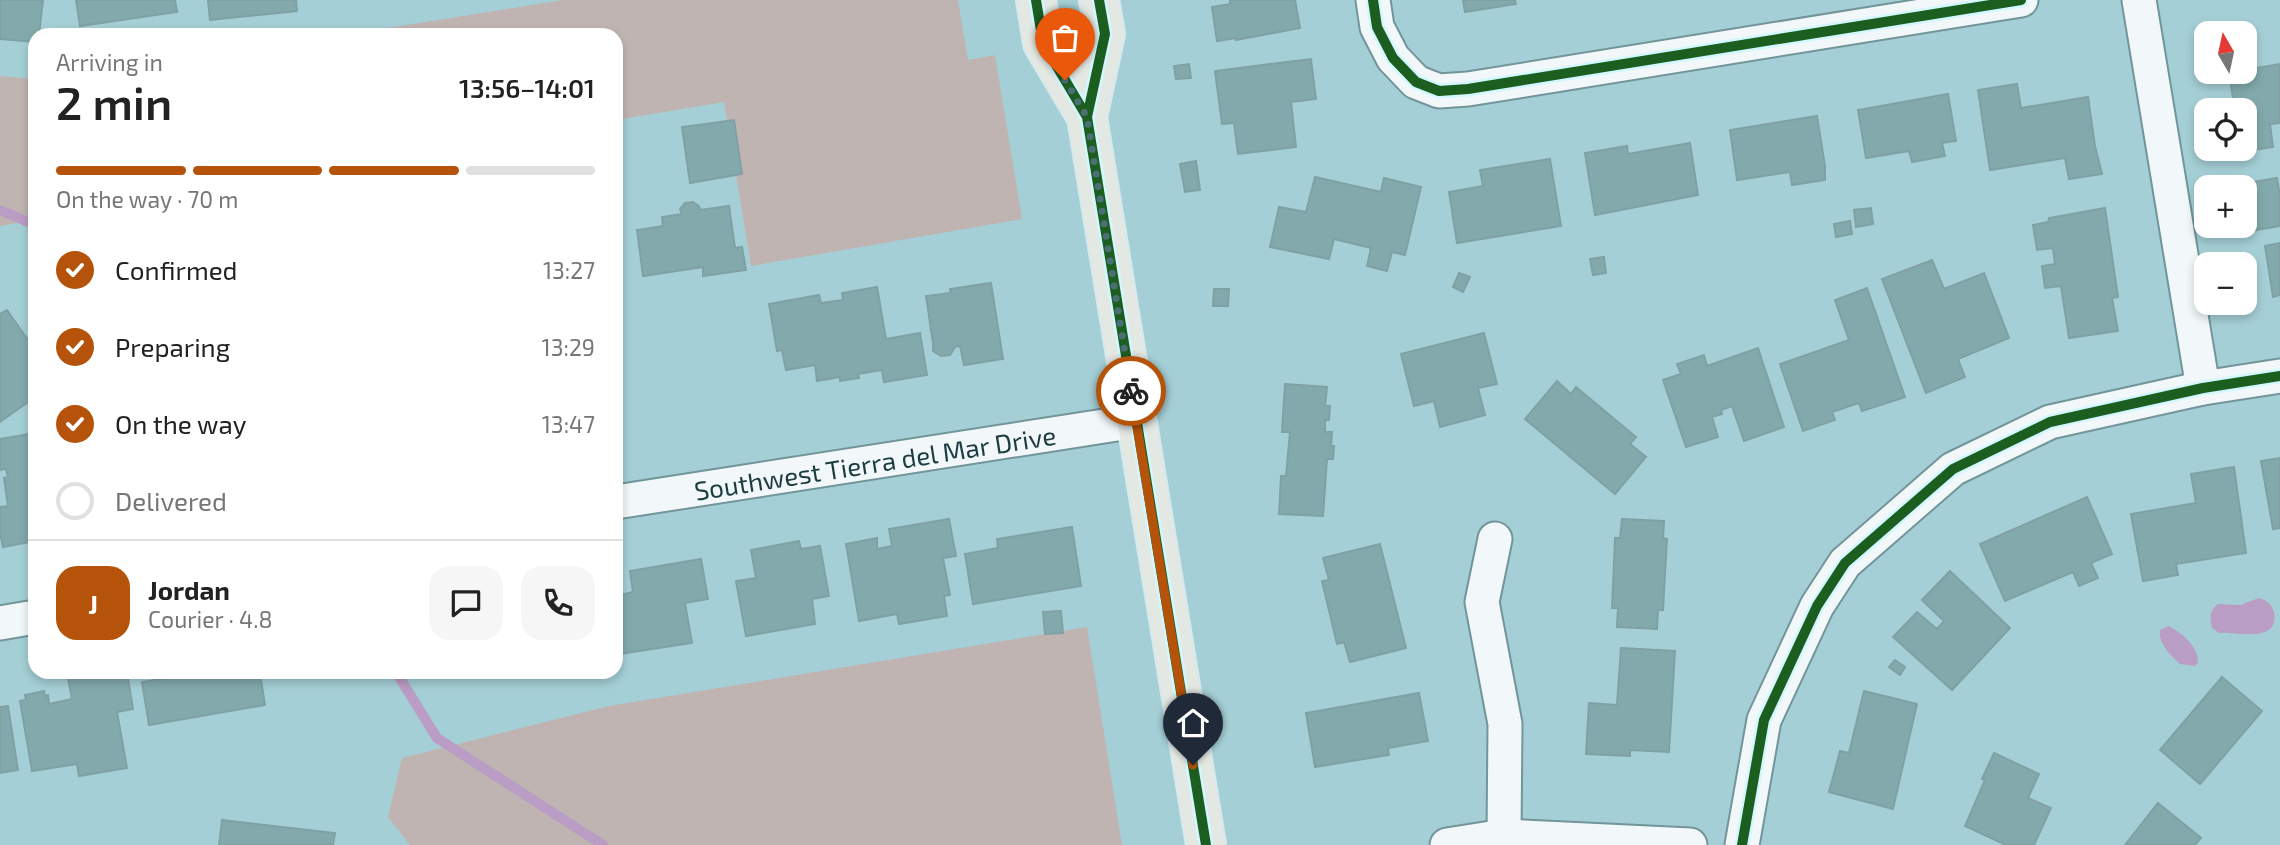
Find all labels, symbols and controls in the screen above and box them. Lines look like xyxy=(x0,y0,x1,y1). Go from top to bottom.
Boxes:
pin xyxy=(1035,8,1095,80)
icon: bag xyxy=(1046,19,1084,57)
north arrow xyxy=(2194,21,2258,84)
map controls xyxy=(2194,21,2257,315)
text: Arriving in xyxy=(56,48,163,76)
text: 13:56–14:01 xyxy=(459,72,595,103)
text: 2 min xyxy=(56,74,172,129)
button: locate xyxy=(2194,98,2257,161)
button: + xyxy=(2194,175,2257,238)
text: On the way · 70 m xyxy=(56,185,238,213)
icon: check xyxy=(56,251,94,289)
button: − xyxy=(2194,252,2257,315)
text: Confirmed xyxy=(115,254,238,285)
text: 13:27 xyxy=(543,256,595,284)
icon: check xyxy=(56,328,94,366)
text: Preparing xyxy=(115,331,230,362)
text: 13:29 xyxy=(542,333,595,361)
courier xyxy=(1096,356,1166,426)
icon: bike xyxy=(1112,372,1150,410)
icon: check xyxy=(56,405,94,443)
text: On the way xyxy=(115,408,246,439)
text: 13:47 xyxy=(542,410,595,438)
street label: Southwest Tierra del Mar Drive xyxy=(692,418,1058,505)
text: Delivered xyxy=(115,485,227,516)
button: chat xyxy=(429,566,503,640)
button: phone xyxy=(521,566,595,640)
text: Jordan xyxy=(148,574,230,605)
text: J xyxy=(88,588,98,619)
text: Courier · 4.8 xyxy=(148,605,272,633)
pin xyxy=(1163,693,1223,765)
icon: home xyxy=(1174,704,1212,742)

